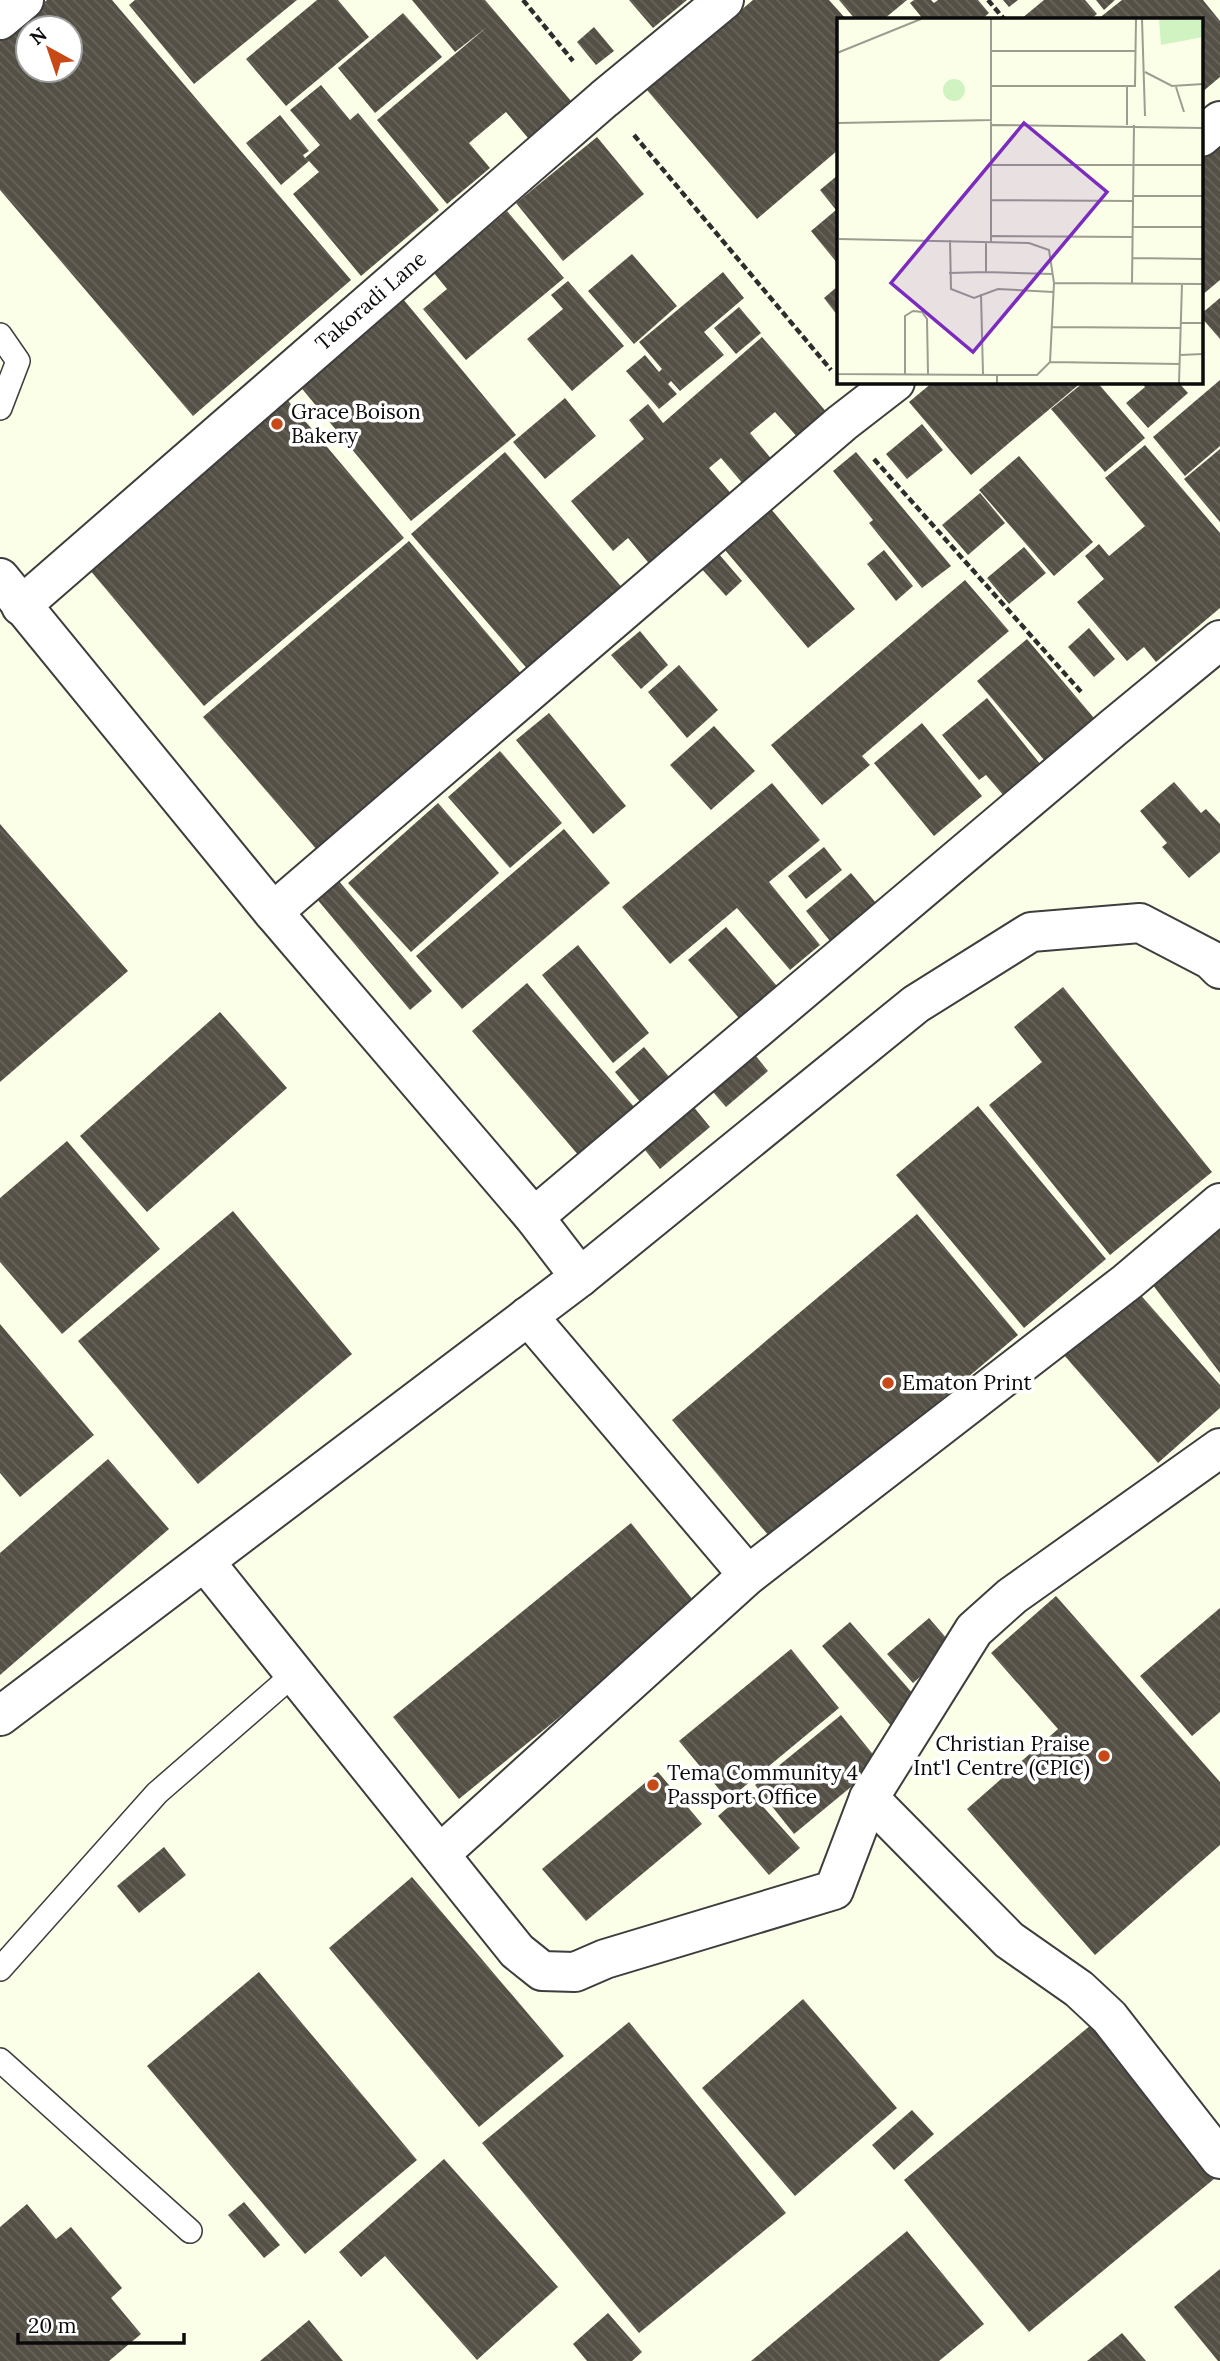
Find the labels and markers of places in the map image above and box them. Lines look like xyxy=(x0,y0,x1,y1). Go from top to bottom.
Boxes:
place label: Grace Boison Bakery xyxy=(291,398,421,449)
marker: Grace Boison Bakery xyxy=(269,416,285,432)
place label: Ematon Print xyxy=(902,1369,1032,1396)
marker: Ematon Print xyxy=(880,1375,896,1391)
place label: Christian Praise Int'l Centre (CPIC) xyxy=(913,1730,1090,1781)
marker: Christian Praise Int'l Centre (CPIC) xyxy=(1096,1748,1112,1764)
place label: Tema Community 4 Passport Office xyxy=(667,1759,858,1810)
marker: Tema Community 4 Passport Office xyxy=(645,1777,661,1793)

